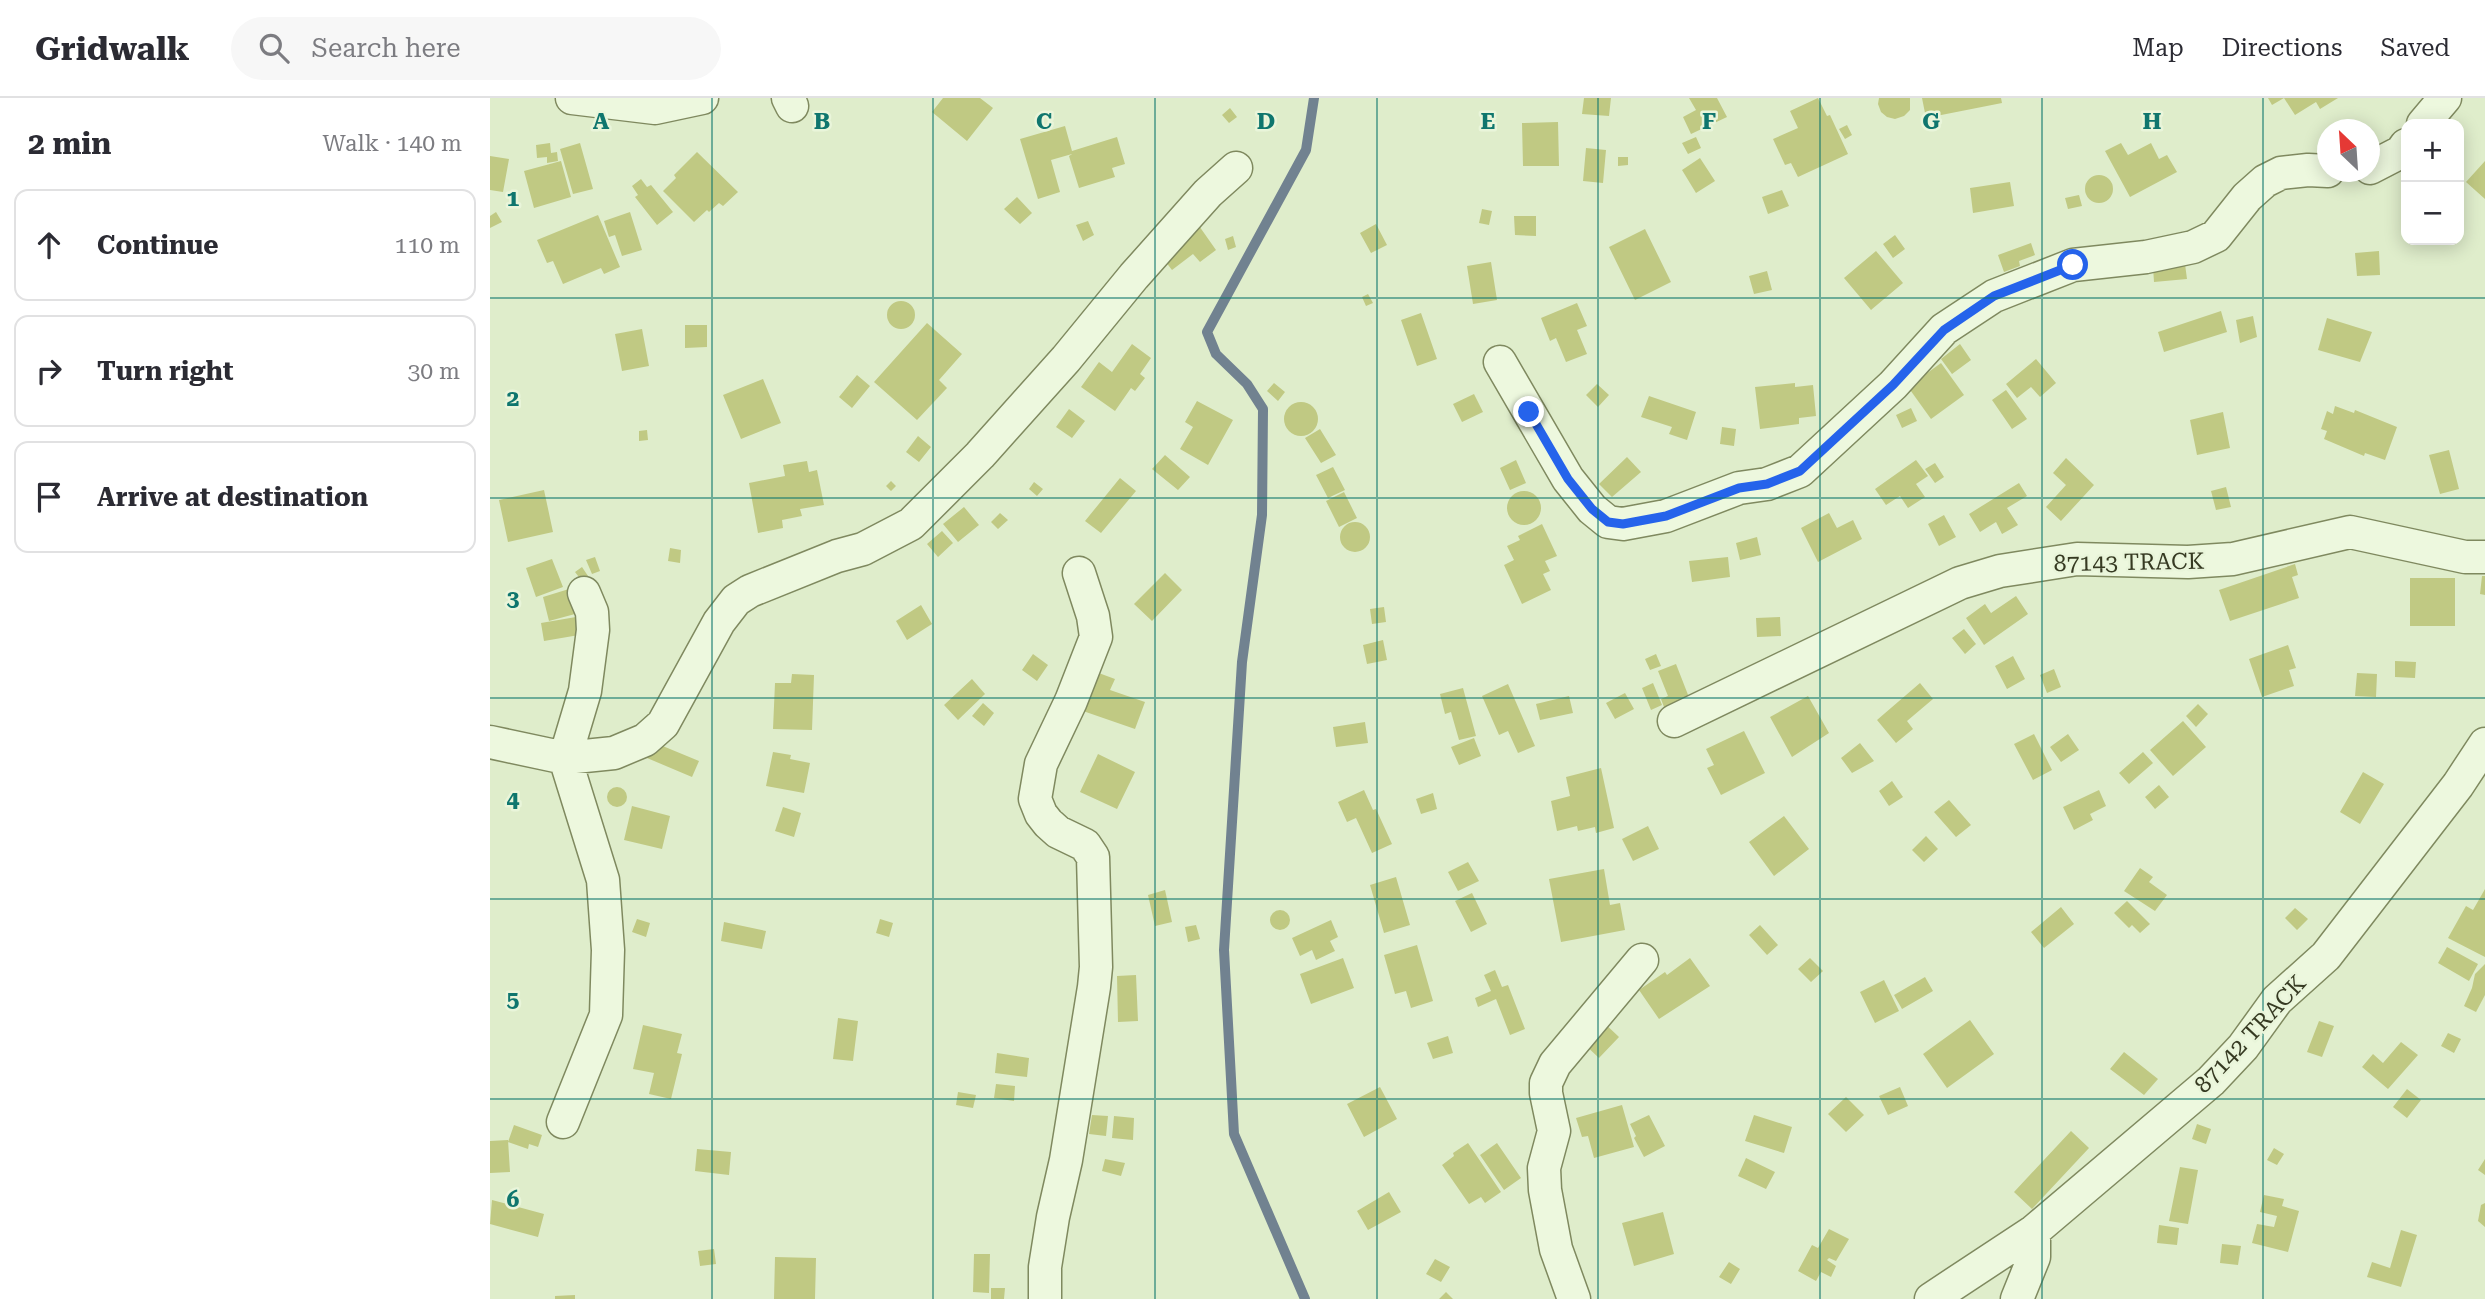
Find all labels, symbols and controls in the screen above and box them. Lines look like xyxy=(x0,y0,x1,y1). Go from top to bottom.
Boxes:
search box xyxy=(231,17,721,80)
text: Gridwalk xyxy=(35,29,189,68)
icon: search xyxy=(255,29,293,67)
text: Search here xyxy=(311,33,460,63)
text: Map xyxy=(2132,34,2184,62)
text: Directions xyxy=(2222,34,2342,62)
text: Saved xyxy=(2380,34,2450,62)
text: A xyxy=(593,108,610,135)
text: B xyxy=(814,108,830,135)
text: C xyxy=(1036,108,1052,135)
text: D xyxy=(1257,108,1275,135)
text: E xyxy=(1481,108,1495,135)
text: F xyxy=(1702,108,1716,135)
text: G xyxy=(1922,108,1940,135)
text: H xyxy=(2143,108,2162,135)
north arrow xyxy=(2317,119,2380,182)
map controls xyxy=(2401,119,2464,245)
button: + xyxy=(2401,119,2464,182)
text: 2 min xyxy=(28,126,111,161)
text: Walk · 140 m xyxy=(323,130,462,157)
button: − xyxy=(2401,182,2464,245)
text: 1 xyxy=(507,185,520,212)
icon: ahead xyxy=(30,226,68,264)
text: Continue xyxy=(97,230,219,260)
text: 110 m xyxy=(395,232,460,259)
route start xyxy=(2057,249,2088,280)
icon: right xyxy=(30,352,68,390)
text: Turn right xyxy=(97,356,233,386)
text: 30 m xyxy=(407,358,460,385)
text: 2 xyxy=(507,385,519,412)
route end xyxy=(1513,396,1544,427)
icon: arrive xyxy=(30,478,68,516)
text: Arrive at destination xyxy=(97,482,368,512)
street label: 87143 TRACK xyxy=(2053,548,2205,577)
text: 3 xyxy=(507,585,520,612)
text: 4 xyxy=(507,786,520,813)
street label: 87142 TRACK xyxy=(2189,970,2312,1099)
text: 5 xyxy=(507,986,520,1013)
text: 6 xyxy=(507,1186,520,1213)

